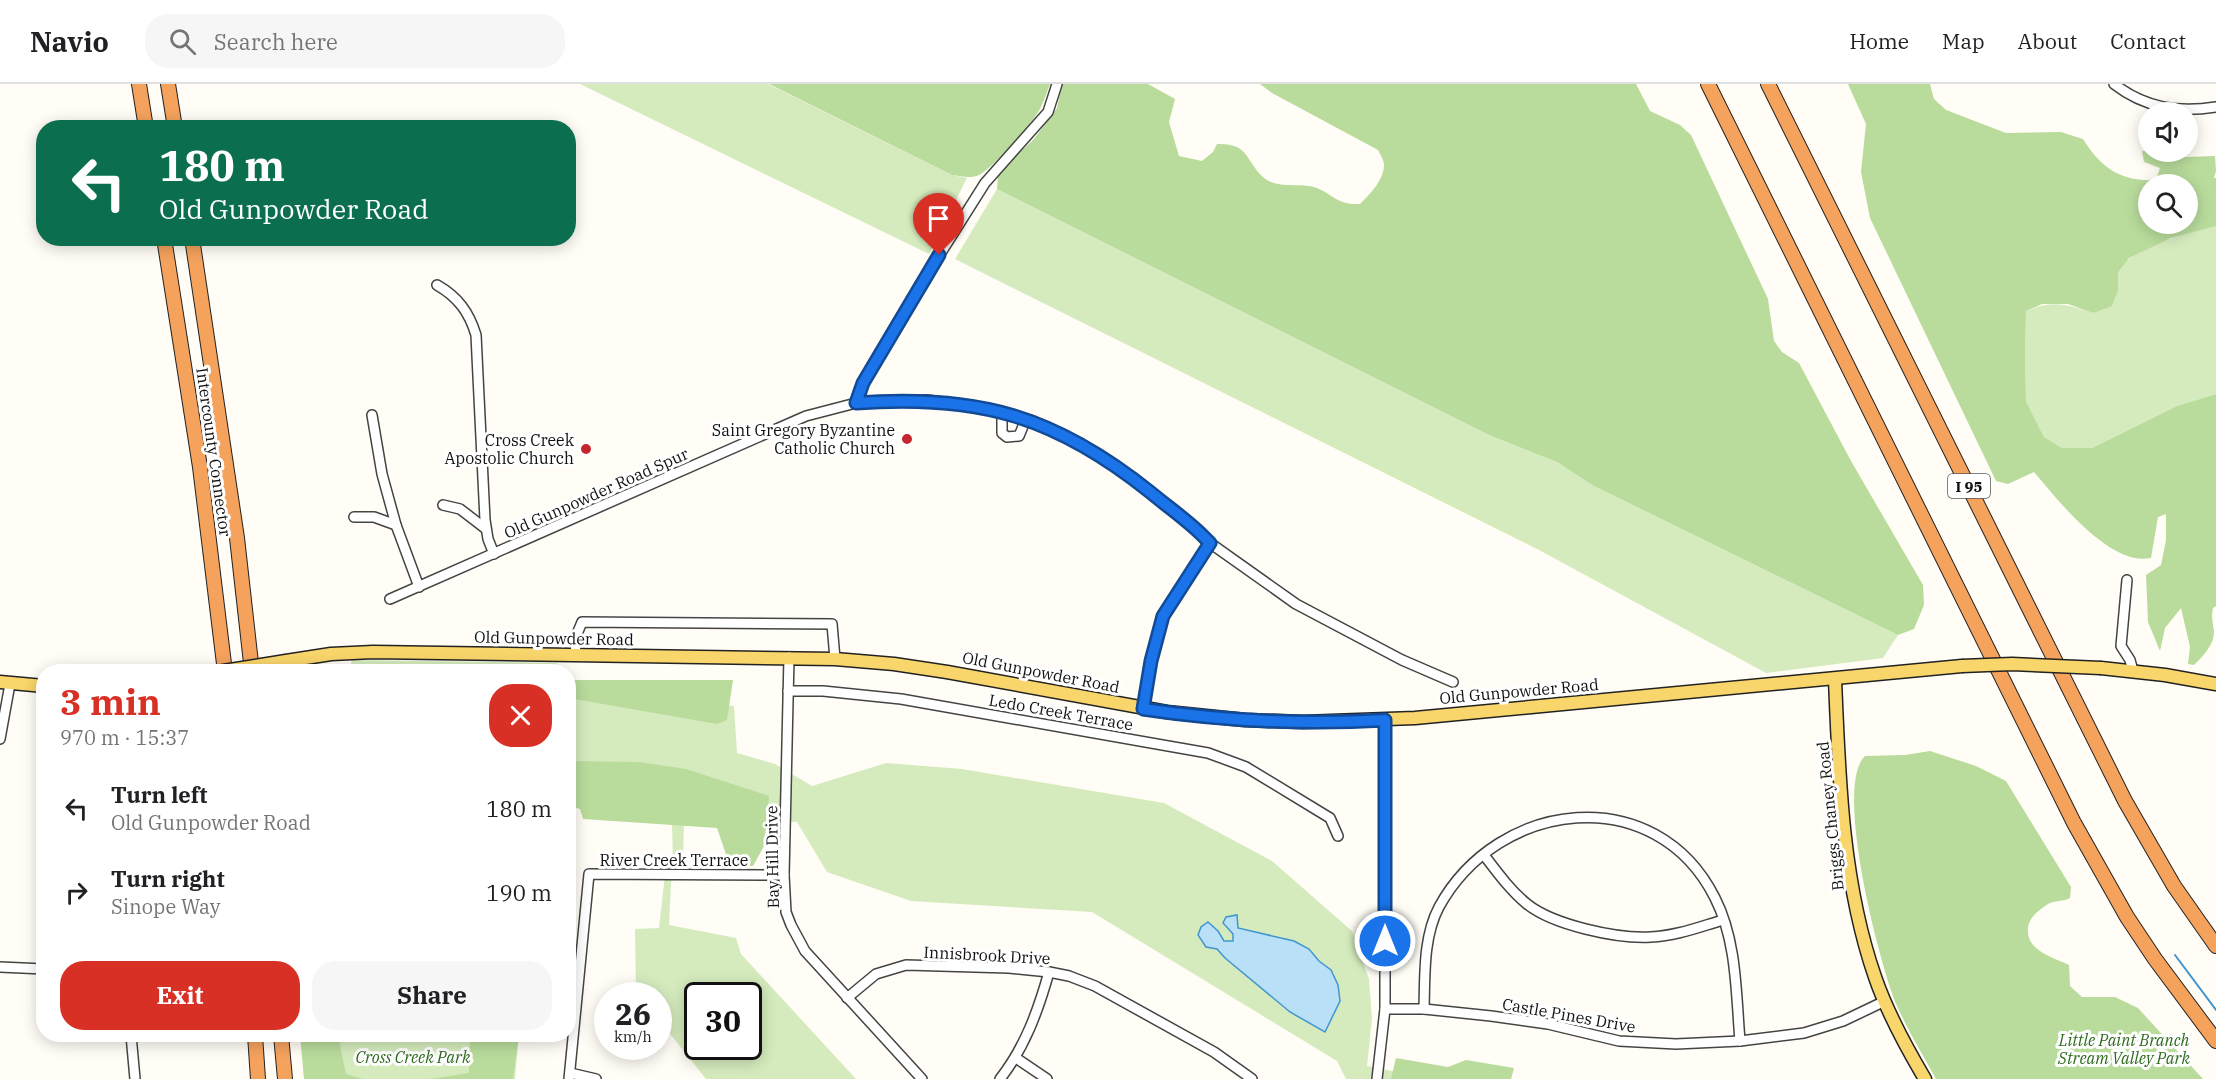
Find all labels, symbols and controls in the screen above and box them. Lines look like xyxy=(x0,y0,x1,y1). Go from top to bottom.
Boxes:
search box xyxy=(145,14,565,68)
text: Navio xyxy=(30,23,109,60)
icon: search xyxy=(166,25,199,58)
text: Search here xyxy=(214,27,338,56)
text: Home xyxy=(1849,27,1909,55)
text: Map xyxy=(1942,27,1985,55)
text: About xyxy=(2018,27,2077,55)
text: Contact xyxy=(2110,27,2186,55)
map controls xyxy=(2138,102,2198,234)
button: sound xyxy=(2138,102,2198,162)
text: 180 m xyxy=(159,138,285,193)
icon: left xyxy=(60,144,138,222)
button: search xyxy=(2138,174,2198,234)
text: Old Gunpowder Road xyxy=(159,191,429,226)
pin xyxy=(913,193,964,255)
icon: arrive xyxy=(922,202,955,235)
street label: Intercounty Connector xyxy=(192,366,236,538)
place label: Saint Gregory Byzantine Catholic Church xyxy=(712,420,895,458)
place label: Cross Creek Apostolic Church xyxy=(444,430,575,468)
marker: Saint Gregory Byzantine Catholic Church xyxy=(900,432,914,446)
marker: Cross Creek Apostolic Church xyxy=(579,442,593,456)
street label: Old Gunpowder Road Spur xyxy=(501,443,691,543)
road number: I 95 xyxy=(1948,474,1990,498)
street label: Old Gunpowder Road xyxy=(474,627,634,649)
street label: Old Gunpowder Road xyxy=(961,647,1122,697)
street label: Old Gunpowder Road xyxy=(1439,674,1600,708)
text: 3 min xyxy=(60,678,161,725)
button: close xyxy=(489,684,552,747)
street label: Ledo Creek Terrace xyxy=(987,689,1135,735)
text: 970 m · 15:37 xyxy=(60,724,189,751)
street label: Briggs Chaney Road xyxy=(1812,740,1848,892)
text: Turn left xyxy=(111,780,207,809)
icon: left xyxy=(60,792,93,825)
text: 180 m xyxy=(486,794,552,823)
street label: Bay Hill Drive xyxy=(761,805,783,909)
text: Old Gunpowder Road xyxy=(111,809,311,836)
street label: River Creek Terrace xyxy=(600,850,748,870)
text: Turn right xyxy=(111,864,225,893)
icon: right xyxy=(60,876,93,909)
text: 190 m xyxy=(486,878,552,907)
text: Sinope Way xyxy=(111,893,221,920)
position arrow xyxy=(1353,909,1417,973)
street label: Innisbrook Drive xyxy=(923,942,1051,968)
button: Exit xyxy=(60,961,300,1030)
button: Share xyxy=(312,961,552,1030)
speed limit sign: 30 xyxy=(684,982,762,1060)
street label: Castle Pines Drive xyxy=(1501,993,1637,1037)
text: 26 xyxy=(615,994,651,1033)
text: km/h xyxy=(614,1027,652,1046)
park label: Little Paint Branch Stream Valley Park xyxy=(2057,1030,2190,1068)
park label: Cross Creek Park xyxy=(356,1047,471,1067)

